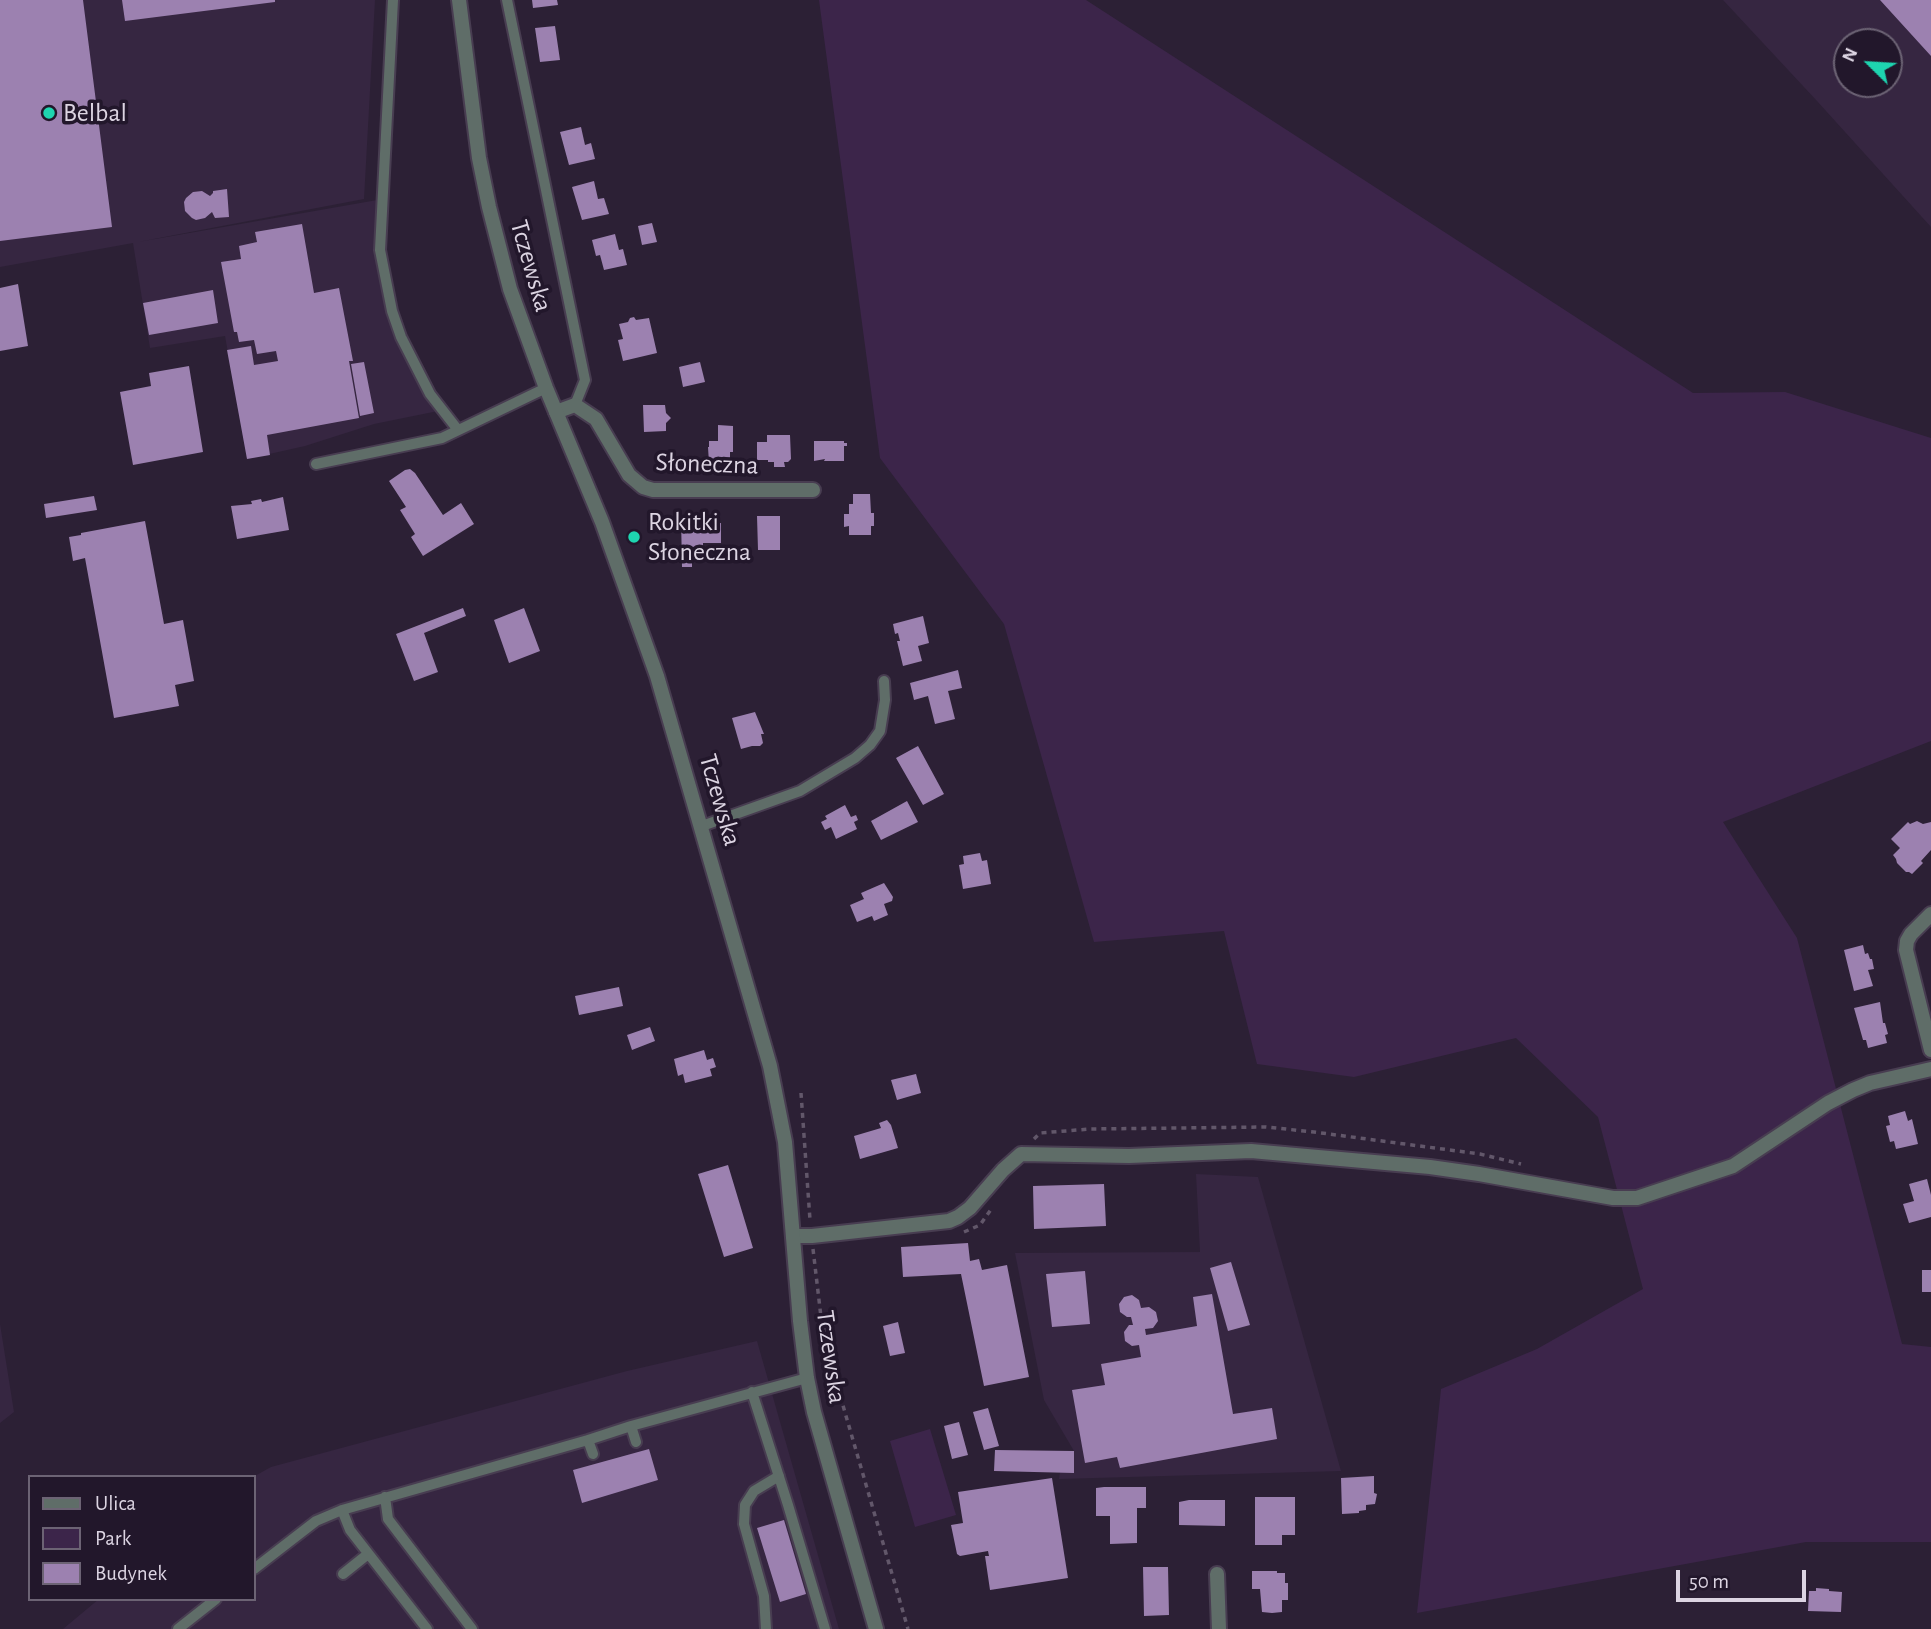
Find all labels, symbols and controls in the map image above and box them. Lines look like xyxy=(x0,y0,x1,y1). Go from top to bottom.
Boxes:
north arrow xyxy=(1833,28,1903,98)
text: N xyxy=(1839,45,1862,65)
place label: Belbal xyxy=(63,97,127,129)
marker: Belbal xyxy=(41,105,57,121)
street label: Tczewska xyxy=(503,217,559,315)
street label: Słoneczna xyxy=(655,447,759,481)
place label: Rokitki Słoneczna xyxy=(648,506,751,568)
marker: Rokitki Słoneczna xyxy=(626,529,642,545)
street label: Tczewska xyxy=(692,751,748,849)
street label: Tczewska xyxy=(809,1308,853,1406)
legend xyxy=(28,1475,256,1601)
text: Ulica xyxy=(95,1493,136,1514)
text: Park xyxy=(95,1528,131,1549)
scale bar xyxy=(1679,1556,1808,1600)
text: Budynek xyxy=(95,1563,167,1584)
text: 50 m xyxy=(1689,1571,1729,1592)

